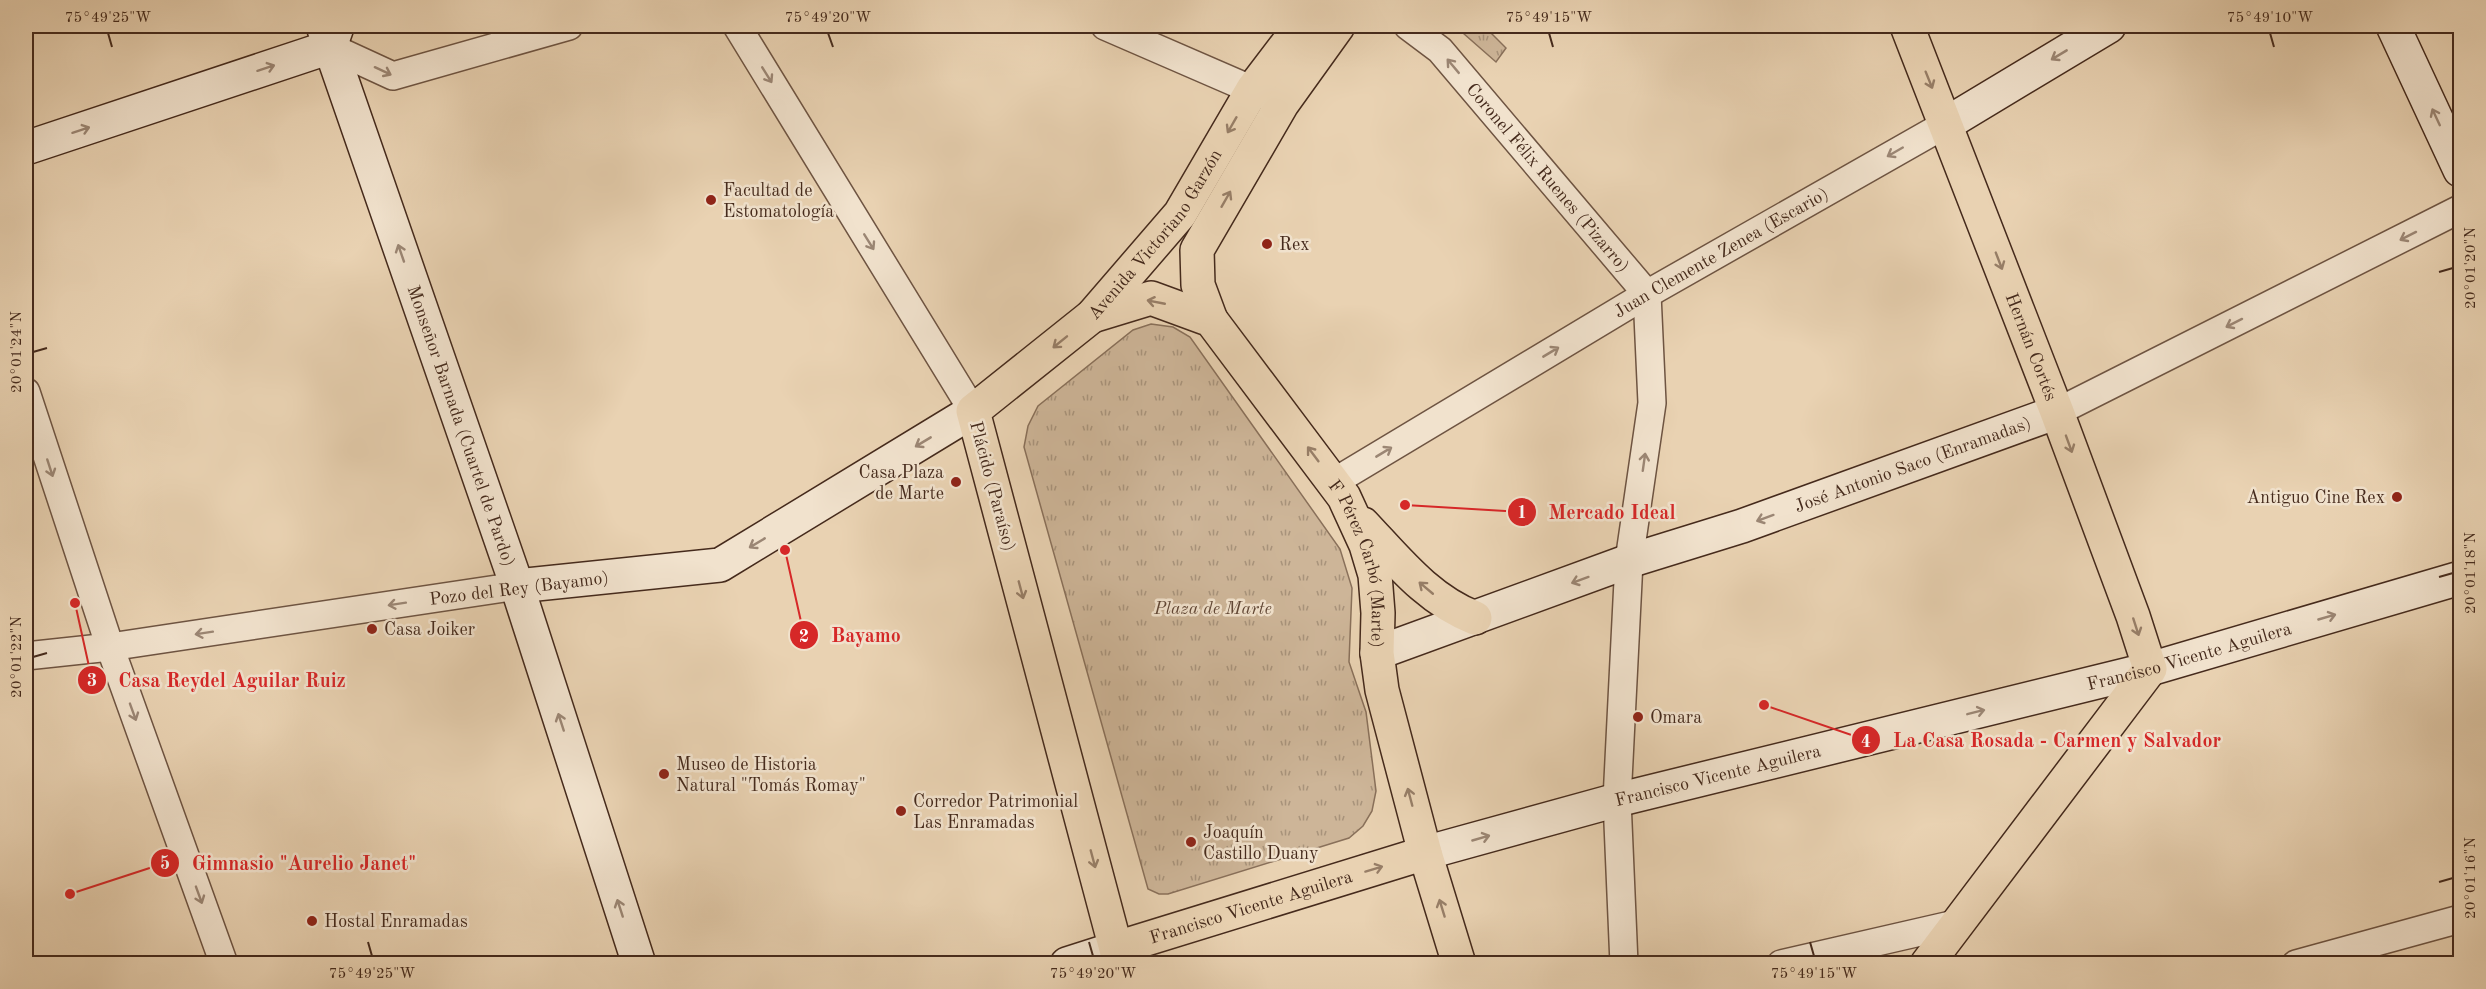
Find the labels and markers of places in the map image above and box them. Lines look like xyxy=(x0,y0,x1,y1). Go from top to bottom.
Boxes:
place label: Facultad de Estomatología xyxy=(723,182,834,221)
marker: Facultad de Estomatología xyxy=(704,193,718,207)
place label: Rex xyxy=(1279,236,1310,254)
marker: Rex xyxy=(1260,237,1274,251)
place label: Casa Plaza de Marte xyxy=(859,464,944,503)
marker: Casa Plaza de Marte xyxy=(949,475,963,489)
place label: Antiguo Cine Rex xyxy=(2247,489,2385,507)
marker: Antiguo Cine Rex xyxy=(2390,490,2404,504)
callout: Mercado Ideal xyxy=(1507,493,1688,531)
callout: Bayamo xyxy=(789,616,913,654)
place label: Casa Joiker xyxy=(384,621,476,639)
marker: Casa Joiker xyxy=(365,622,379,636)
callout: Casa Reydel Aguilar Ruiz xyxy=(77,661,358,699)
place label: Omara xyxy=(1650,709,1702,727)
marker: Omara xyxy=(1631,710,1645,724)
callout: La Casa Rosada - Carmen y Salvador xyxy=(1851,721,2233,759)
place label: Museo de Historia Natural "Tomás Romay" xyxy=(676,756,866,795)
marker: Museo de Historia Natural "Tomás Romay" xyxy=(657,767,671,781)
place label: Corredor Patrimonial Las Enramadas xyxy=(913,793,1078,832)
marker: Corredor Patrimonial Las Enramadas xyxy=(894,804,908,818)
place label: Joaquín Castillo Duany xyxy=(1203,824,1319,863)
marker: Joaquín Castillo Duany xyxy=(1184,835,1198,849)
callout: Gimnasio "Aurelio Janet" xyxy=(150,844,428,882)
place label: Hostal Enramadas xyxy=(324,913,468,931)
marker: Hostal Enramadas xyxy=(305,914,319,928)

